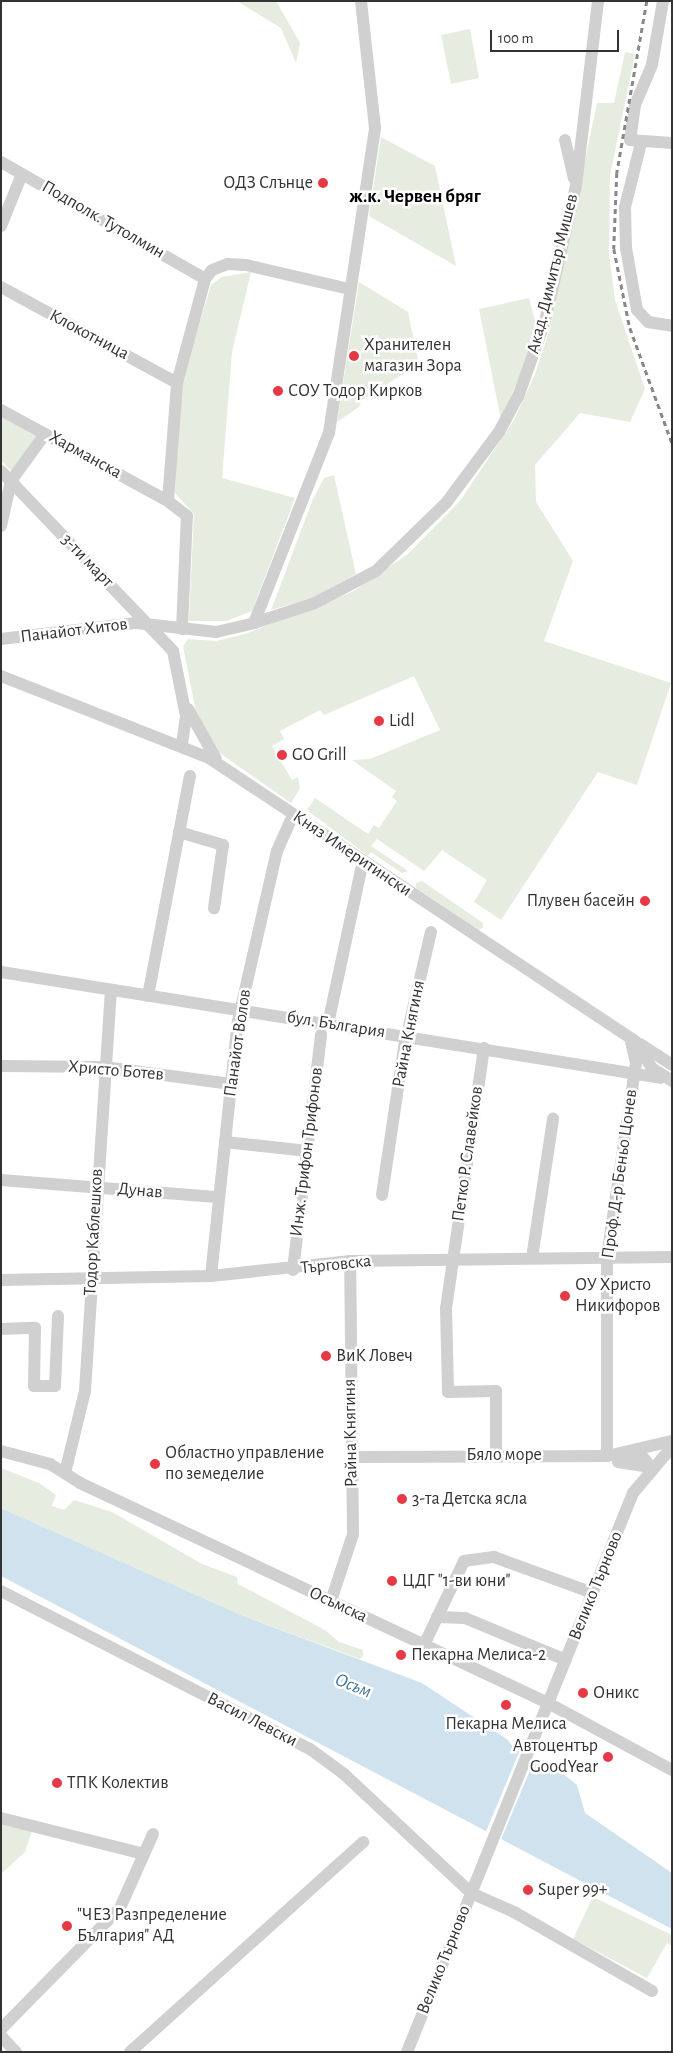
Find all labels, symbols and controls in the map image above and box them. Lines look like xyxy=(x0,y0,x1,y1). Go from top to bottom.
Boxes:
scale bar xyxy=(493,20,622,52)
text: 100 m xyxy=(498,31,533,46)
place label: ОДЗ Слънце xyxy=(223,172,313,194)
street label: Подполк. Тутолмин xyxy=(38,176,168,264)
marker: ОДЗ Слънце xyxy=(317,177,329,189)
district label: ж.к. Червен бряг xyxy=(349,186,481,208)
street label: Акад. Димитър Мишев xyxy=(523,192,583,356)
street label: Клокотница xyxy=(45,305,133,365)
place label: Хранителен магазин Зора xyxy=(364,335,462,378)
marker: Хранителен магазин Зора xyxy=(348,350,360,362)
place label: СОУ Тодор Кирков xyxy=(288,380,422,402)
marker: СОУ Тодор Кирков xyxy=(272,385,284,397)
street label: Харманска xyxy=(45,426,125,484)
street label: 3-ти март xyxy=(56,530,118,592)
street label: Панайот Хитов xyxy=(19,614,129,648)
place label: Lidl xyxy=(389,710,415,732)
marker: Lidl xyxy=(373,715,385,727)
place label: GO Grill xyxy=(292,744,347,766)
marker: GO Grill xyxy=(276,749,288,761)
street label: Княз Имеритински xyxy=(288,806,416,902)
place label: Плувен басейн xyxy=(526,890,635,912)
marker: Плувен басейн xyxy=(639,895,651,907)
street label: Райна Княгиня xyxy=(388,979,430,1089)
street label: Панайот Волов xyxy=(220,988,256,1098)
street label: бул. България xyxy=(285,1007,387,1043)
street label: Христо Ботев xyxy=(67,1056,165,1086)
street label: Инж. Трифон Трифонов xyxy=(286,1066,328,1238)
street label: Петко Р. Славейков xyxy=(448,1085,488,1223)
street label: Проф. Д-р Беньо Цонев xyxy=(597,1088,643,1260)
street label: Тодор Каблешков xyxy=(80,1168,108,1296)
street label: Дунав xyxy=(117,1178,163,1204)
street label: Търговска xyxy=(300,1251,372,1279)
place label: ОУ Христо Никифоров xyxy=(575,1275,660,1318)
marker: ОУ Христо Никифоров xyxy=(559,1290,571,1302)
place label: ВиК Ловеч xyxy=(336,1345,413,1367)
marker: ВиК Ловеч xyxy=(320,1350,332,1362)
street label: Райна Княгиня xyxy=(339,1378,363,1488)
place label: Областно управление по земеделие xyxy=(165,1443,324,1486)
street label: Бяло море xyxy=(466,1444,542,1466)
marker: Областно управление по земеделие xyxy=(149,1458,161,1470)
place label: 3-та Детска ясла xyxy=(412,1488,527,1510)
marker: 3-та Детска ясла xyxy=(396,1493,408,1505)
street label: Велико Търново xyxy=(564,1528,628,1644)
place label: ЦДГ "1-ви юни" xyxy=(402,1570,511,1592)
marker: ЦДГ "1-ви юни" xyxy=(386,1575,398,1587)
street label: Осъмска xyxy=(305,1582,371,1628)
place label: Пекарна Мелиса-2 xyxy=(411,1644,546,1666)
marker: Пекарна Мелиса-2 xyxy=(395,1649,407,1661)
water label: Осъм xyxy=(331,1668,375,1704)
place label: Оникс xyxy=(593,1682,639,1704)
marker: Оникс xyxy=(577,1687,589,1699)
street label: Васил Левски xyxy=(203,1688,301,1752)
marker: Пекарна Мелиса xyxy=(500,1699,512,1711)
place label: Пекарна Мелиса xyxy=(445,1713,567,1735)
place label: Автоцентър GoodYear xyxy=(513,1736,598,1778)
marker: Автоцентър GoodYear xyxy=(602,1751,614,1763)
place label: ТПК Колектив xyxy=(67,1772,169,1794)
marker: ТПК Колектив xyxy=(51,1777,63,1789)
place label: Super 99+ xyxy=(538,1879,607,1901)
marker: Super 99+ xyxy=(522,1884,534,1896)
street label: Велико Търново xyxy=(412,1902,476,2018)
place label: "ЧЕЗ Разпределение България" АД xyxy=(77,1905,227,1948)
marker: "ЧЕЗ Разпределение България" АД xyxy=(61,1920,73,1932)

